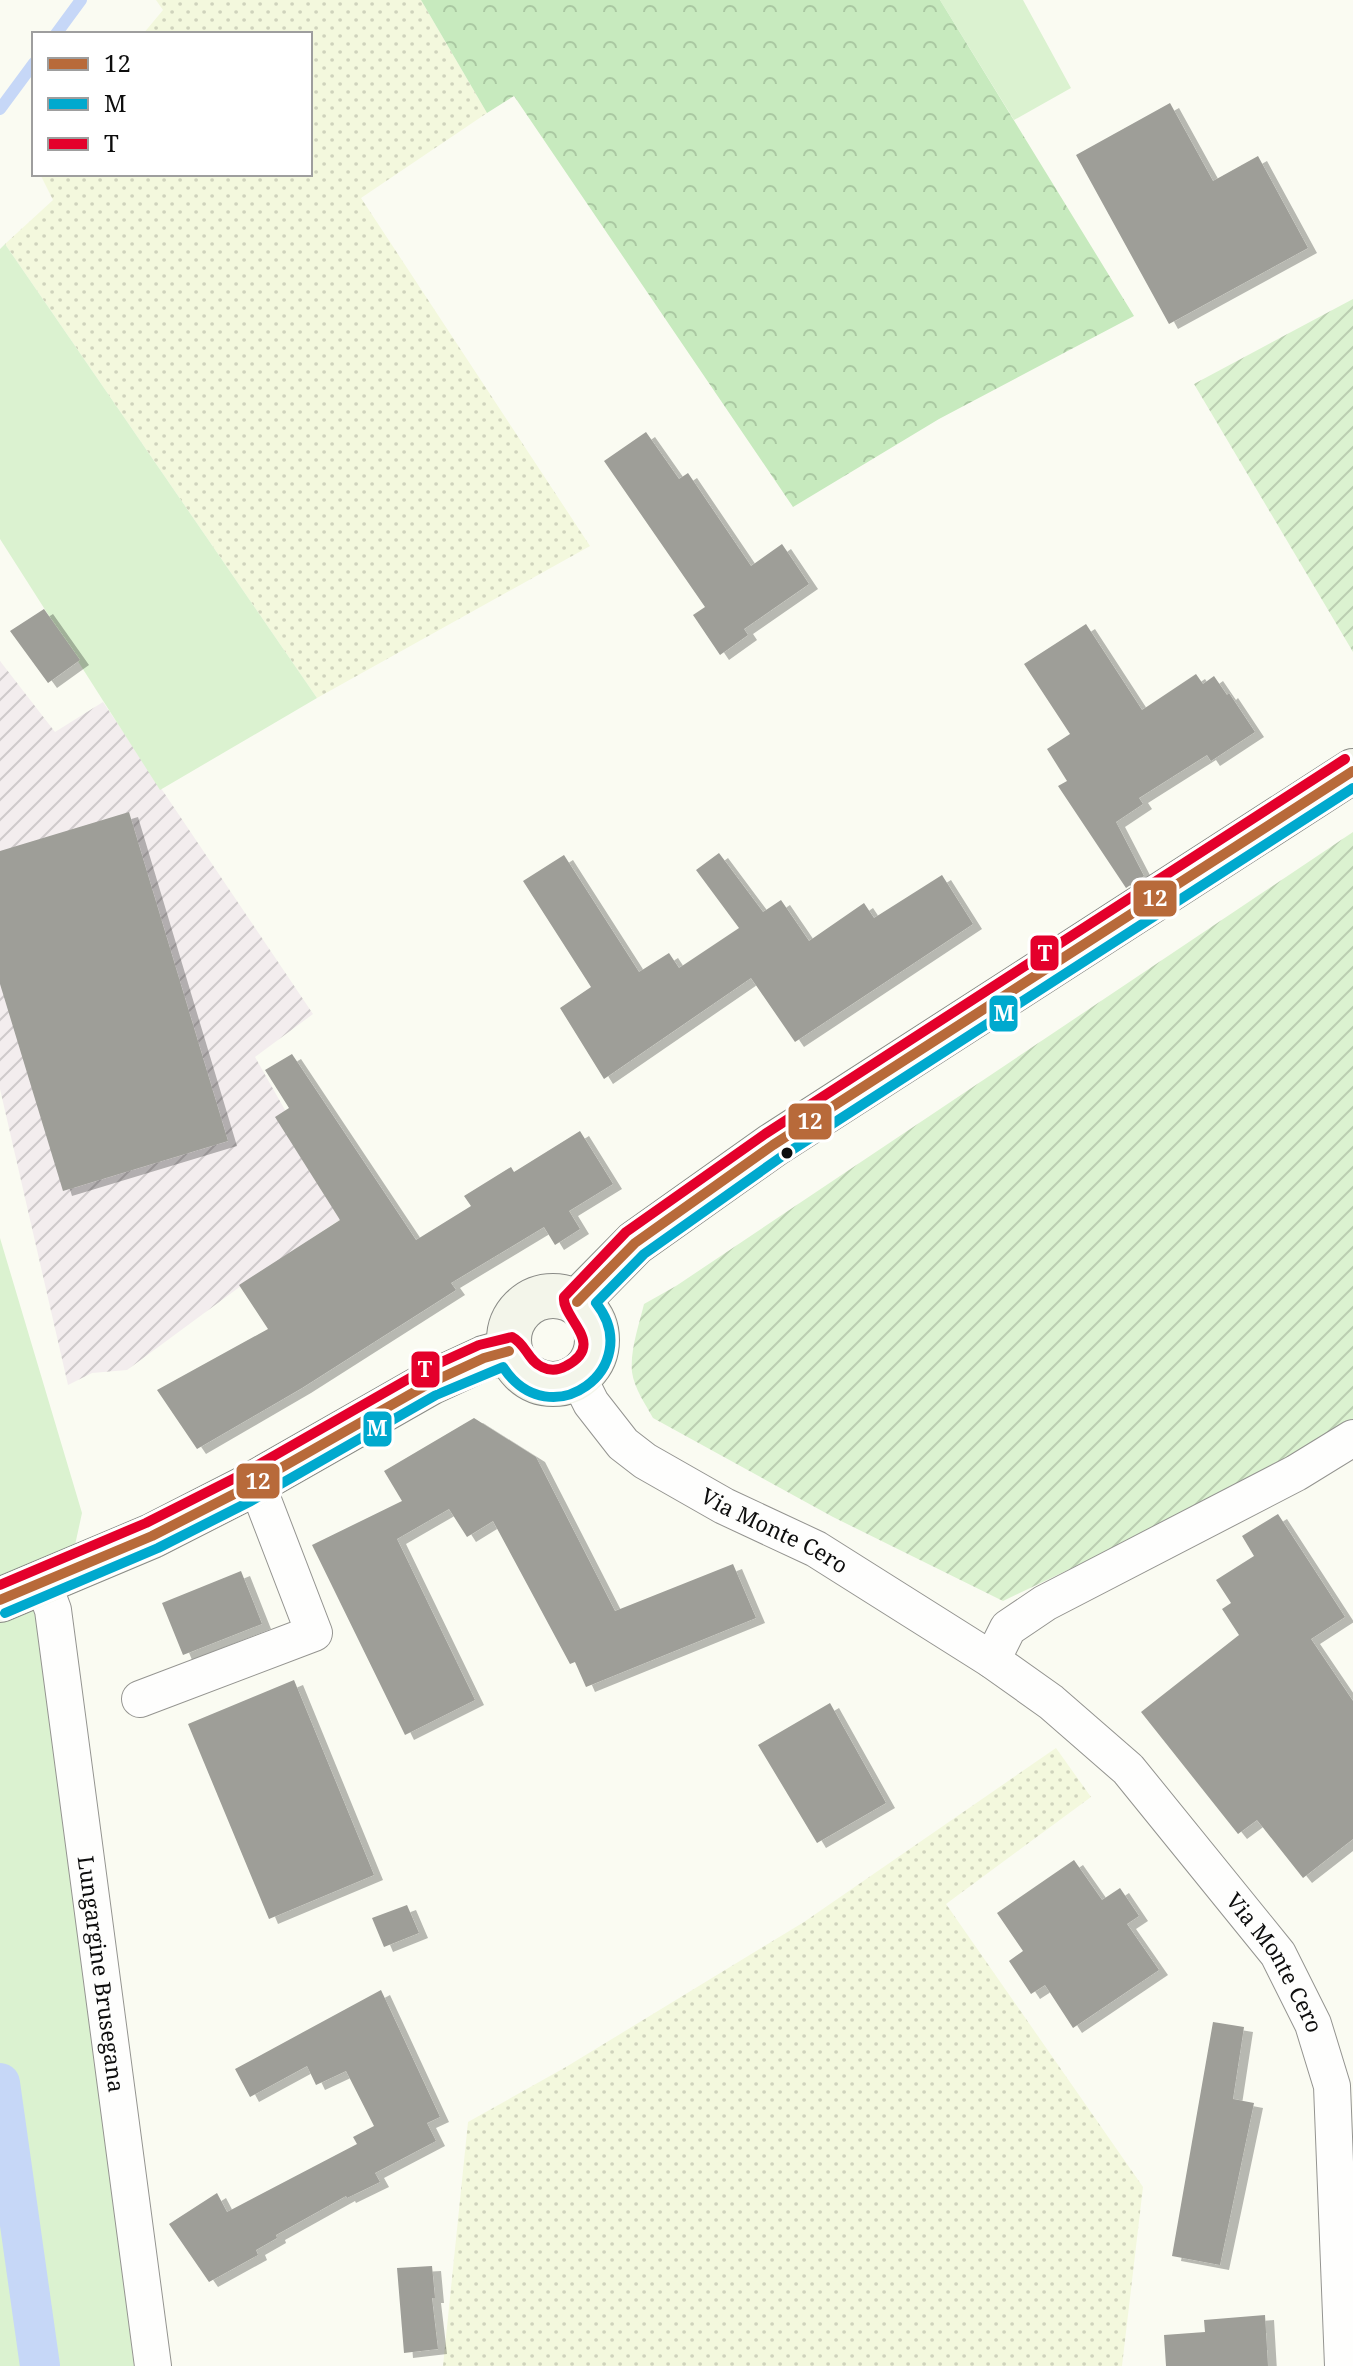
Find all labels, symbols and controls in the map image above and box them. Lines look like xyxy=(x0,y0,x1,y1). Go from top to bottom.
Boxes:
legend xyxy=(32,32,312,176)
text: 12 xyxy=(104,46,131,79)
text: M xyxy=(104,86,127,119)
text: T xyxy=(104,126,119,159)
line badge: 12 xyxy=(1132,879,1178,918)
text: 12 xyxy=(1143,882,1167,912)
line badge: T xyxy=(1029,934,1060,972)
text: T xyxy=(1038,937,1053,967)
line badge: M xyxy=(988,994,1019,1033)
text: M xyxy=(994,997,1015,1027)
line badge: 12 xyxy=(787,1102,833,1141)
text: 12 xyxy=(798,1105,822,1135)
unlabelled marker xyxy=(779,1145,795,1161)
line badge: T xyxy=(410,1350,441,1389)
text: T xyxy=(418,1353,433,1383)
line badge: M xyxy=(362,1410,393,1448)
text: M xyxy=(367,1412,388,1442)
line badge: 12 xyxy=(235,1462,281,1500)
text: 12 xyxy=(246,1465,270,1495)
street label: Via Monte Cero xyxy=(696,1480,854,1580)
street label: Lungargine Brusegana xyxy=(72,1854,133,2094)
street label: Via Monte Cero xyxy=(1220,1886,1331,2036)

